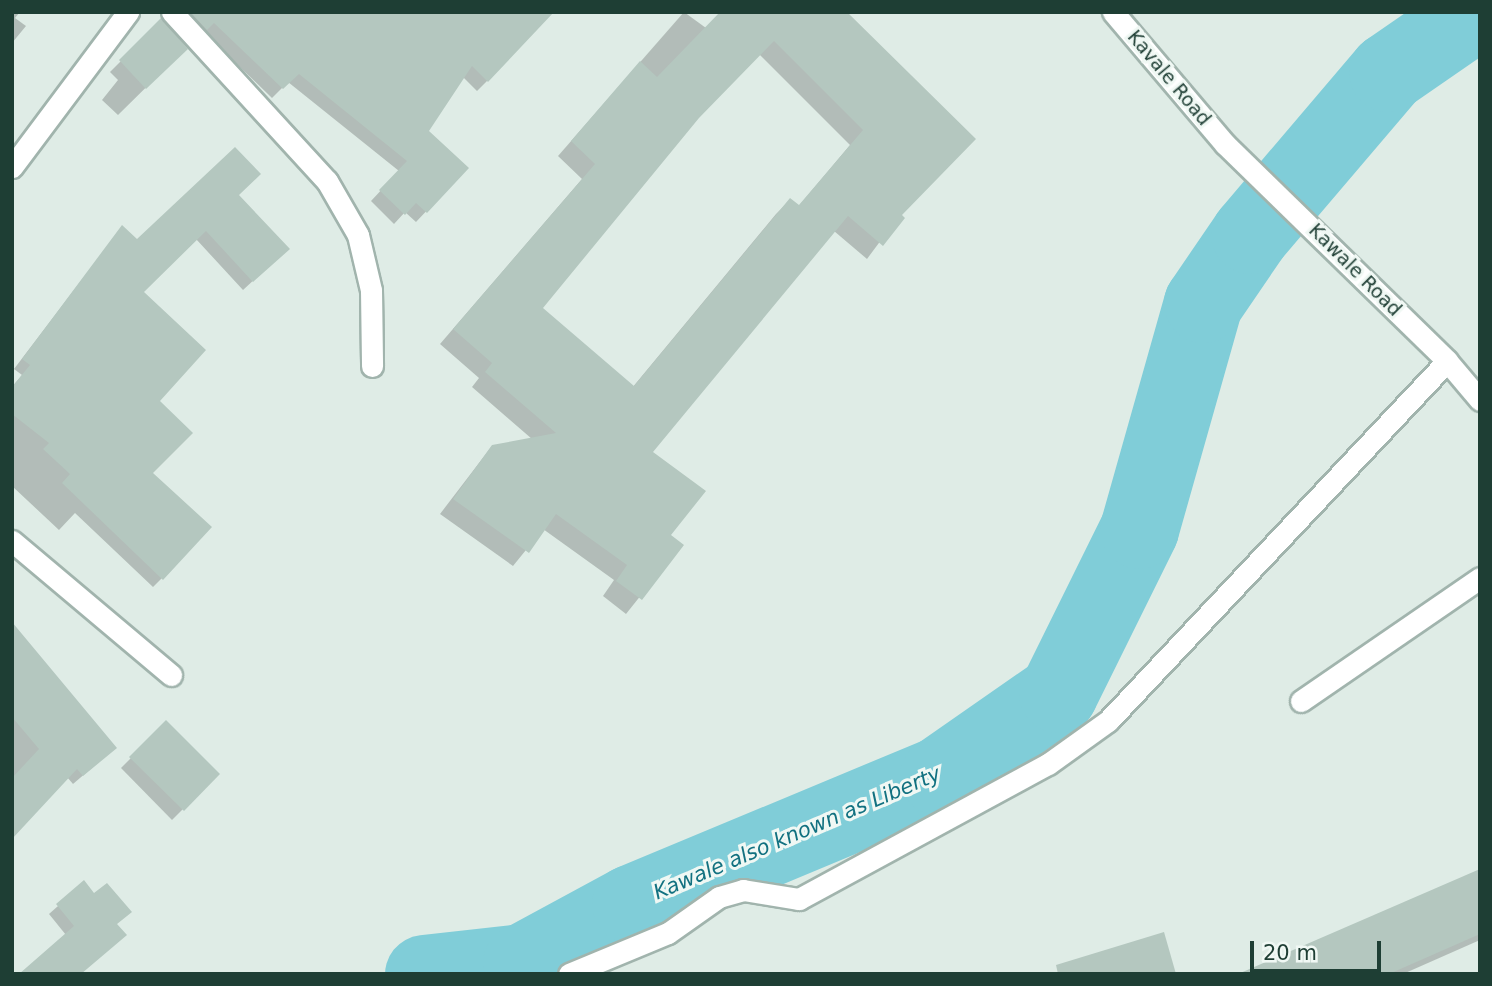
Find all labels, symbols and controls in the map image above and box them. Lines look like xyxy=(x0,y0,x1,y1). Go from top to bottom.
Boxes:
street label: Kavale Road xyxy=(1123,26,1215,130)
street label: Kawale Road xyxy=(1304,219,1406,321)
water label: Kawale also known as Liberty xyxy=(650,761,944,905)
scale bar xyxy=(1254,926,1385,970)
text: 20 m xyxy=(1263,941,1317,965)

